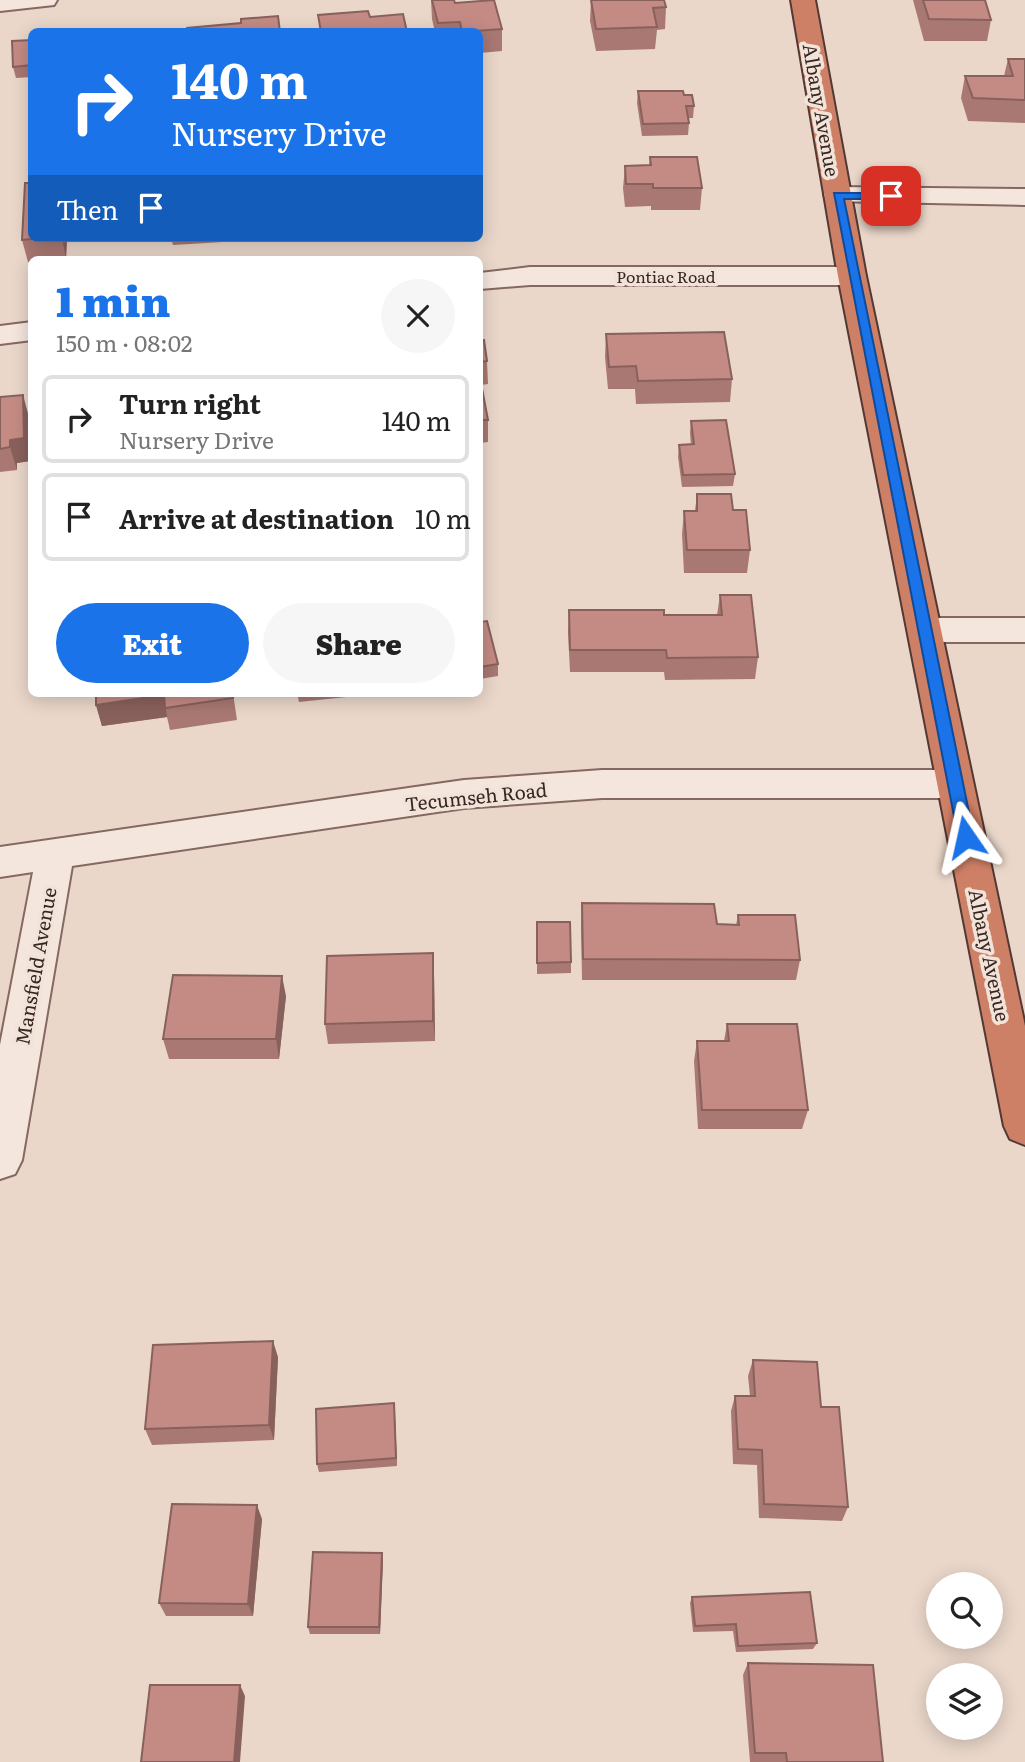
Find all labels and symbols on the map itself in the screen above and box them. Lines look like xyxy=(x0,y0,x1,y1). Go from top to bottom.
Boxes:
street label: Albany Avenue xyxy=(796,41,848,179)
pin xyxy=(861,166,921,226)
street label: Pontiac Road xyxy=(616,264,716,288)
street label: Tecumseh Road xyxy=(403,775,549,817)
position arrow xyxy=(929,800,1003,874)
street label: Mansfield Avenue xyxy=(7,885,63,1047)
street label: Albany Avenue xyxy=(962,886,1018,1024)

